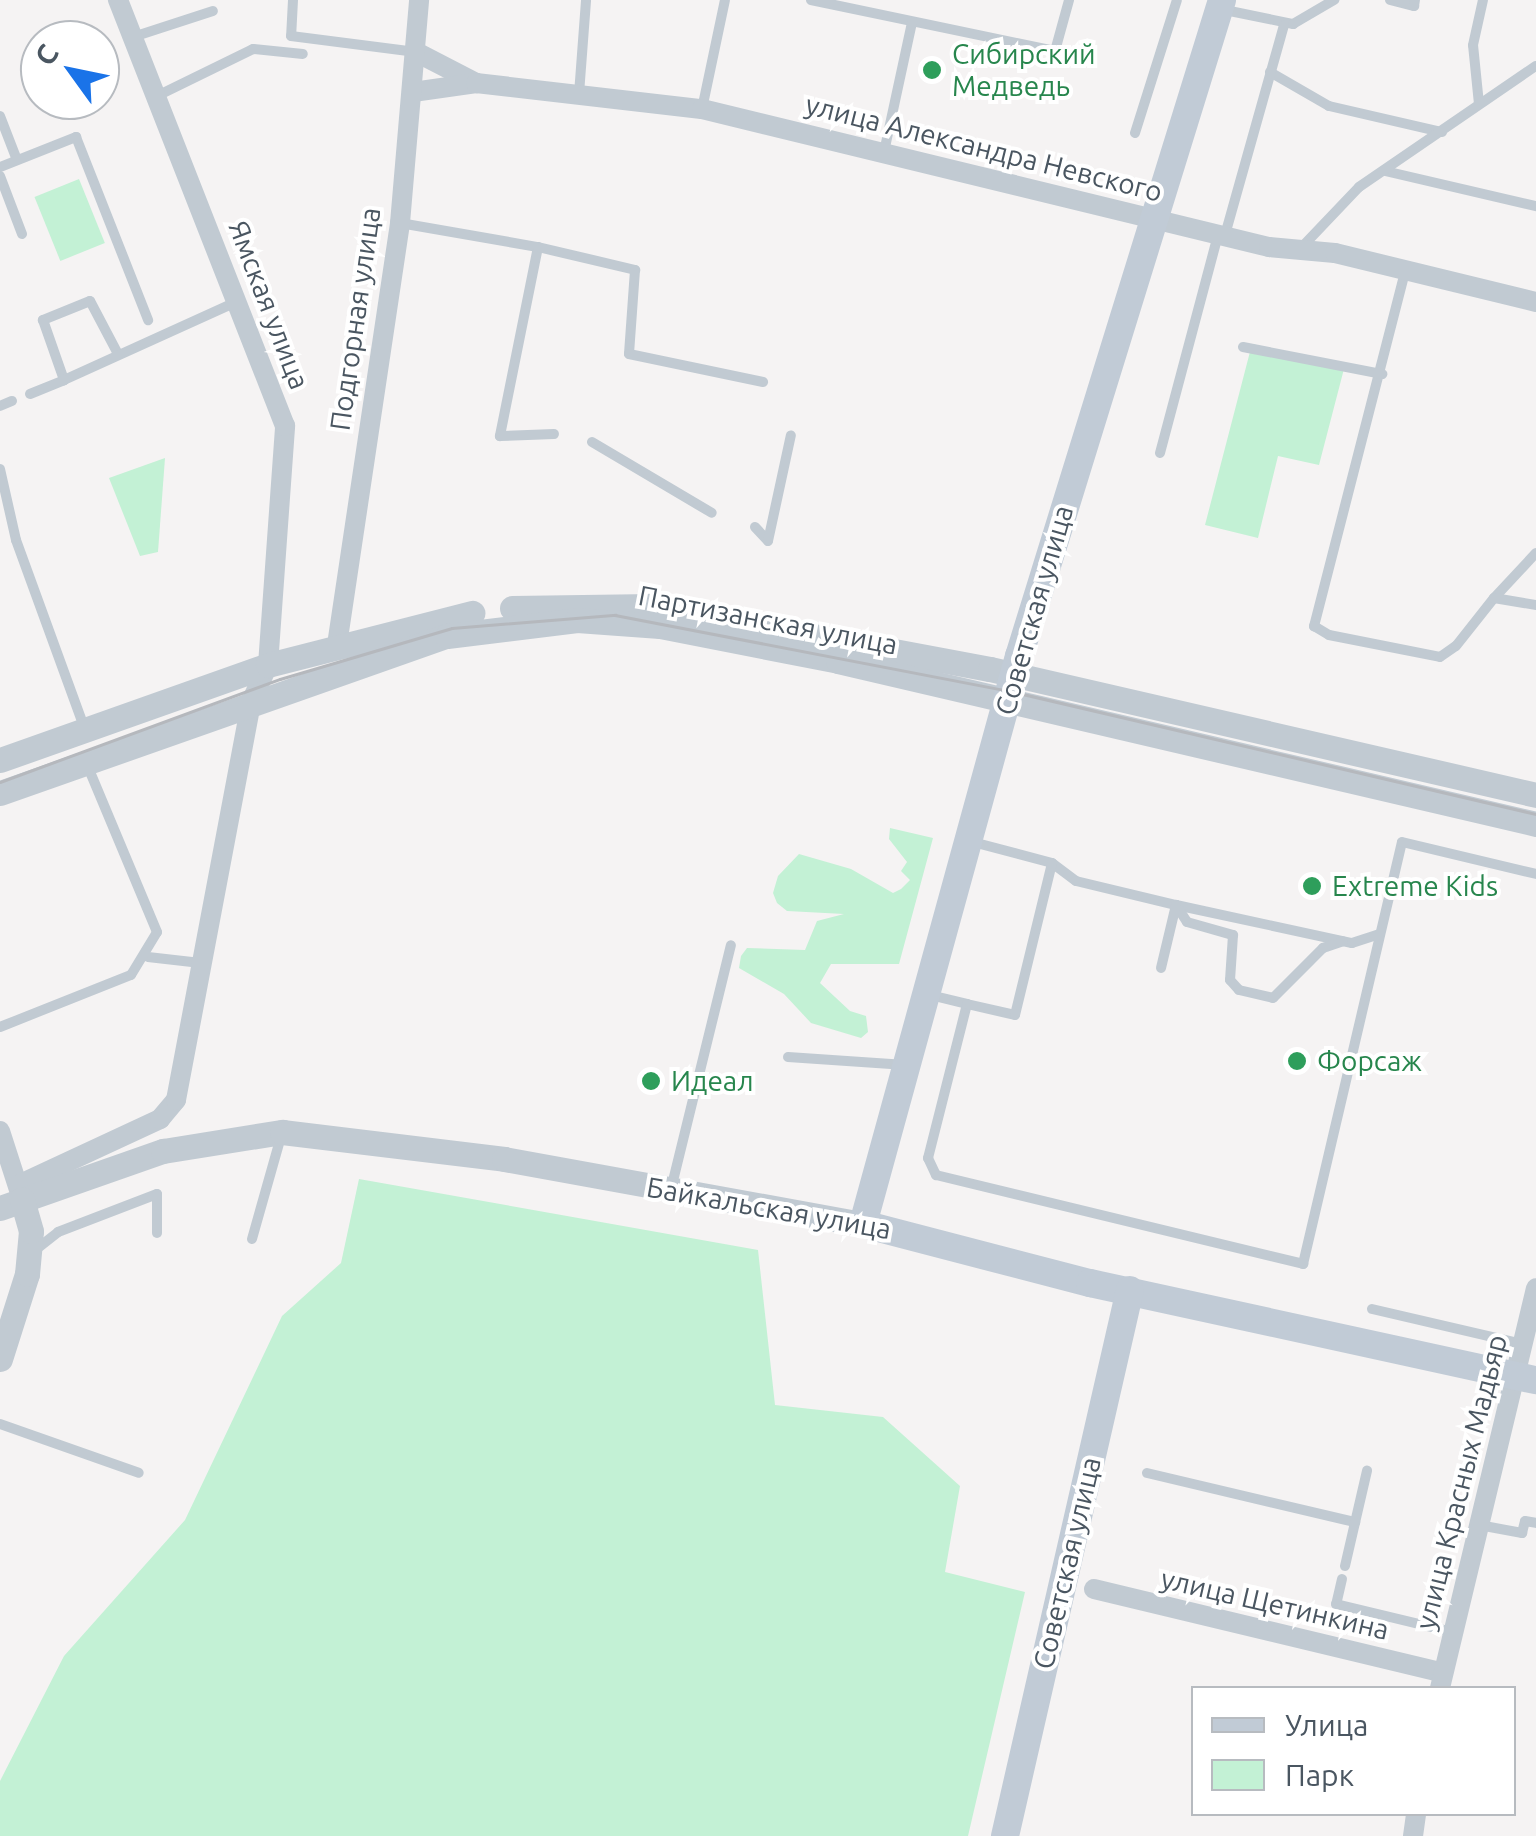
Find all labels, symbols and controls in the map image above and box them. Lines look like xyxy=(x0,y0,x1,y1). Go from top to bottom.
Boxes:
north arrow xyxy=(20,20,120,120)
place label: Сибирский Медведь xyxy=(952,37,1096,103)
text: С xyxy=(28,39,64,70)
marker: Сибирский Медведь xyxy=(921,59,943,81)
street label: улица Александра Невского xyxy=(802,87,1166,209)
street label: Подгорная улица xyxy=(323,205,387,433)
street label: Ямская улица xyxy=(221,216,317,394)
street label: Советская улица xyxy=(988,501,1080,719)
street label: Партизанская улица xyxy=(636,578,900,662)
place label: Extreme Kids xyxy=(1332,869,1498,903)
marker: Extreme Kids xyxy=(1301,875,1323,897)
place label: Форсаж xyxy=(1317,1044,1422,1078)
marker: Форсаж xyxy=(1286,1050,1308,1072)
place label: Идеал xyxy=(671,1064,754,1098)
marker: Идеал xyxy=(640,1070,662,1092)
street label: Байкальская улица xyxy=(644,1170,894,1246)
street label: улица Красных Мадьяр xyxy=(1408,1331,1514,1633)
street label: Советская улица xyxy=(1026,1454,1108,1672)
street label: улица Щетинкина xyxy=(1158,1561,1392,1647)
legend xyxy=(1191,1686,1516,1816)
text: Улица xyxy=(1285,1708,1369,1742)
text: Парк xyxy=(1285,1758,1354,1792)

